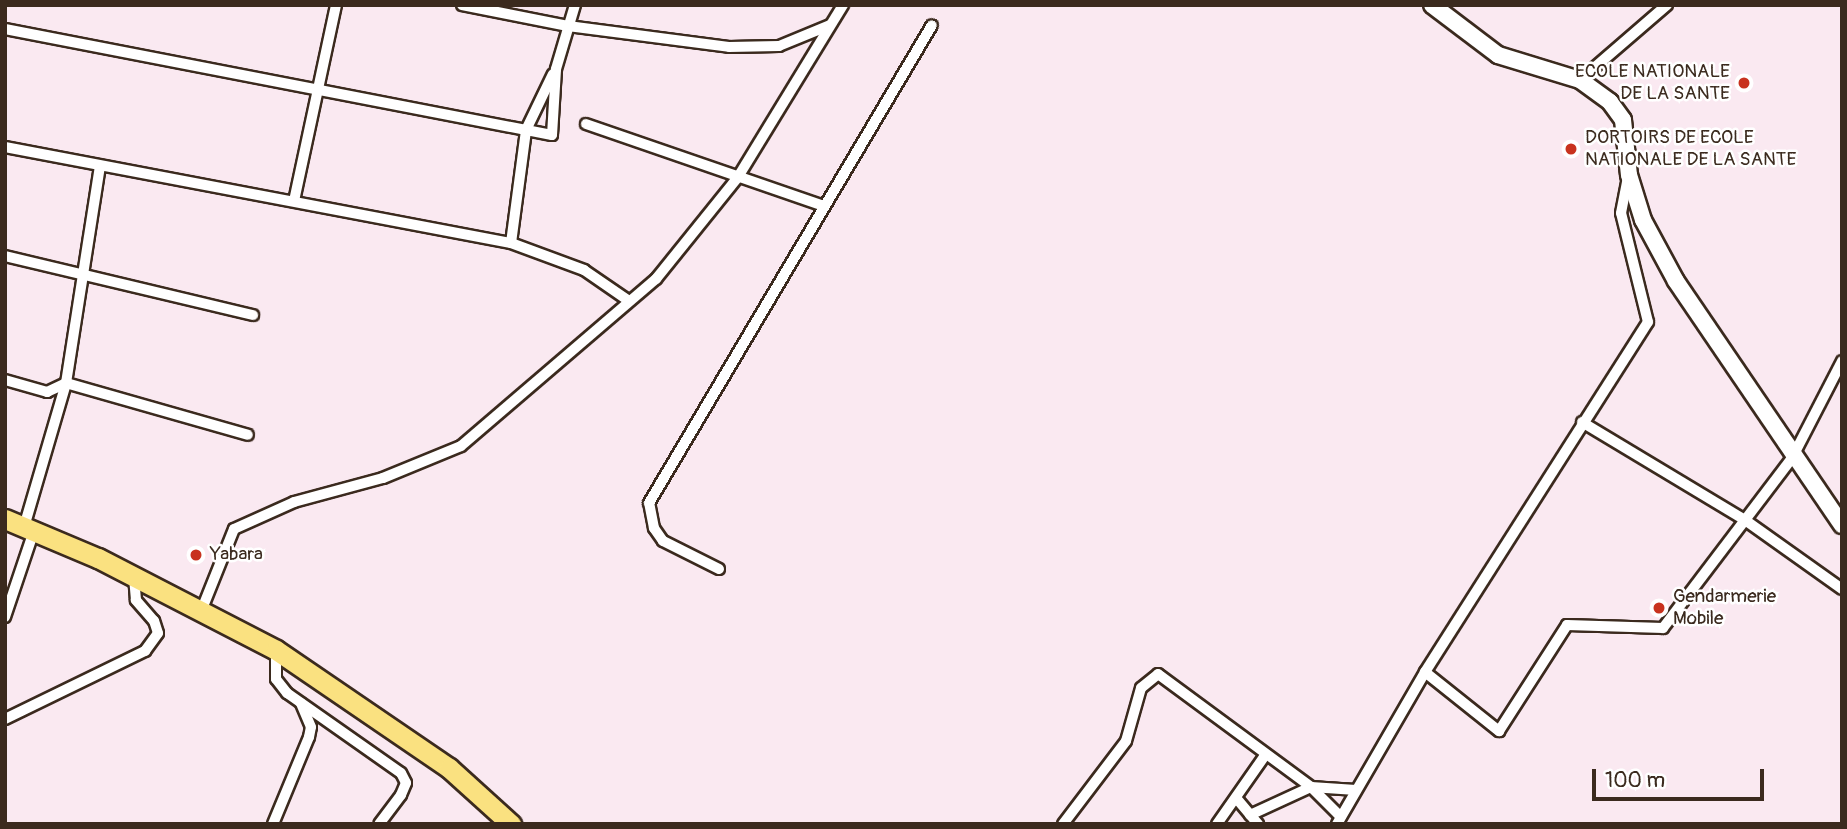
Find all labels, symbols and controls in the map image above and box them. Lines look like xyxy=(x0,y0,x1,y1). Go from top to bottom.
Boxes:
place label: ECOLE NATIONALE DE LA SANTE xyxy=(1575,61,1730,105)
marker: ECOLE NATIONALE DE LA SANTE xyxy=(1736,75,1752,91)
place label: DORTOIRS DE ECOLE NATIONALE DE LA SANTE xyxy=(1585,127,1796,171)
marker: DORTOIRS DE ECOLE NATIONALE DE LA SANTE xyxy=(1563,141,1579,157)
place label: Yabara xyxy=(210,544,263,566)
marker: Yabara xyxy=(188,547,204,563)
place label: Gendarmerie Mobile xyxy=(1673,586,1776,630)
marker: Gendarmerie Mobile xyxy=(1651,600,1667,616)
scale bar xyxy=(1595,756,1766,800)
text: 100 m xyxy=(1605,767,1665,794)

